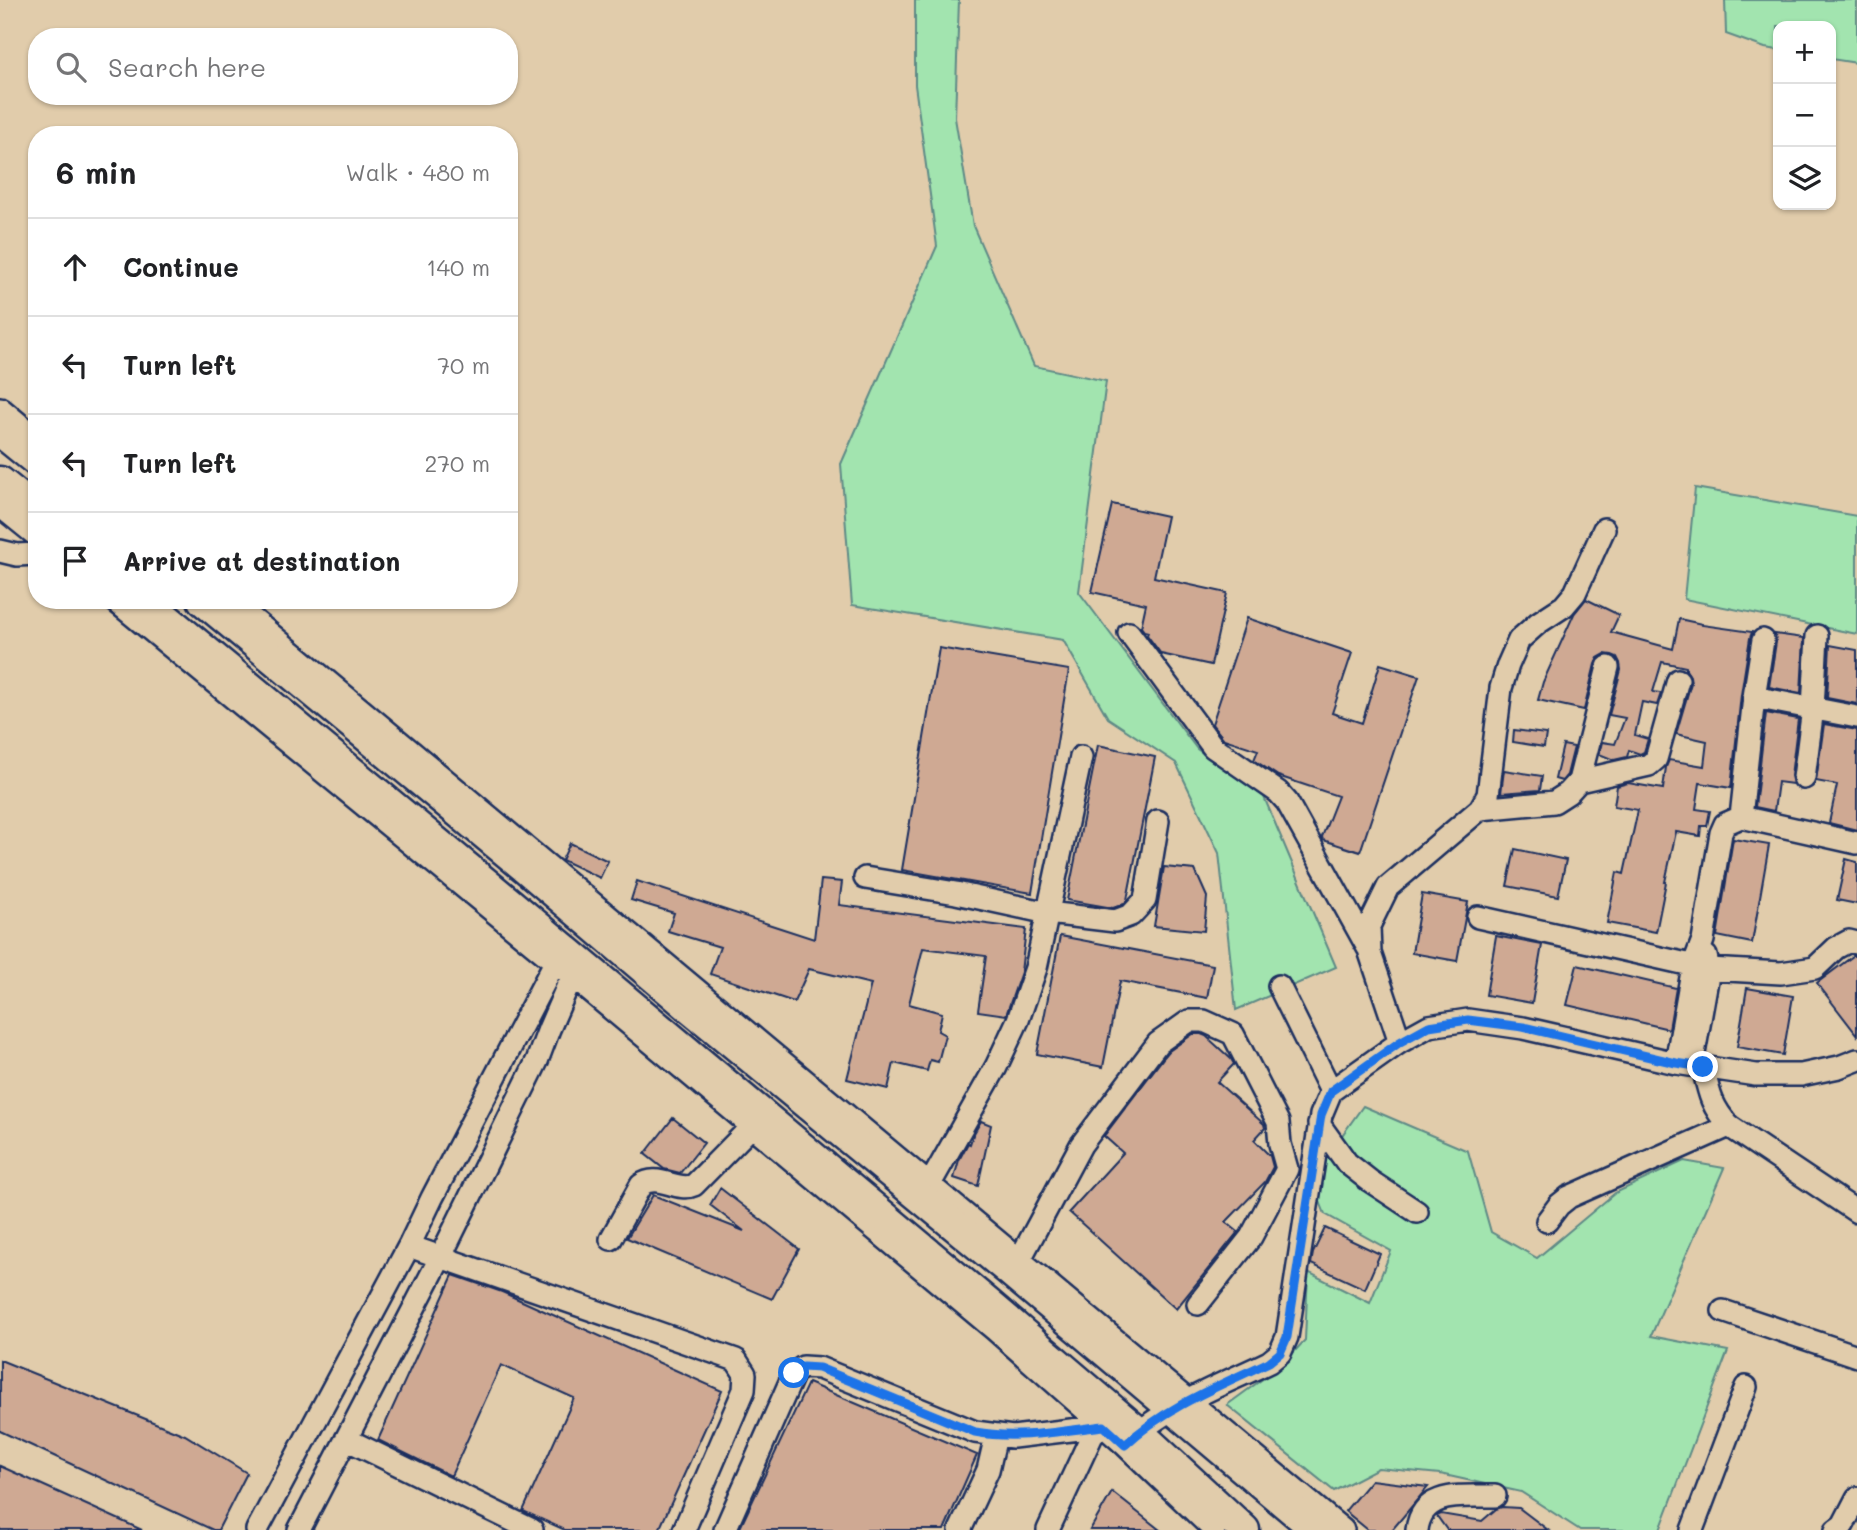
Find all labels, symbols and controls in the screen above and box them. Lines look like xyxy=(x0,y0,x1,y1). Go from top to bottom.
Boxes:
map controls xyxy=(1773,21,1836,210)
button: + xyxy=(1773,21,1836,84)
search box xyxy=(28,28,518,105)
icon: search xyxy=(52,48,90,86)
text: Search here xyxy=(108,50,266,84)
button: − xyxy=(1773,84,1836,147)
button: layers xyxy=(1773,147,1836,210)
text: 6 min xyxy=(56,152,136,192)
text: Walk · 480 m xyxy=(345,157,490,187)
icon: ahead xyxy=(56,248,94,286)
text: Continue xyxy=(123,250,239,284)
text: 140 m xyxy=(426,252,490,282)
icon: left xyxy=(56,346,94,384)
text: Turn left xyxy=(123,348,236,382)
text: 70 m xyxy=(437,350,490,380)
icon: left xyxy=(56,444,94,482)
text: Turn left xyxy=(123,446,236,480)
text: 270 m xyxy=(425,448,490,478)
icon: arrive xyxy=(56,542,94,580)
text: Arrive at destination xyxy=(123,544,400,578)
route end xyxy=(1687,1051,1718,1082)
route start xyxy=(778,1357,809,1388)

